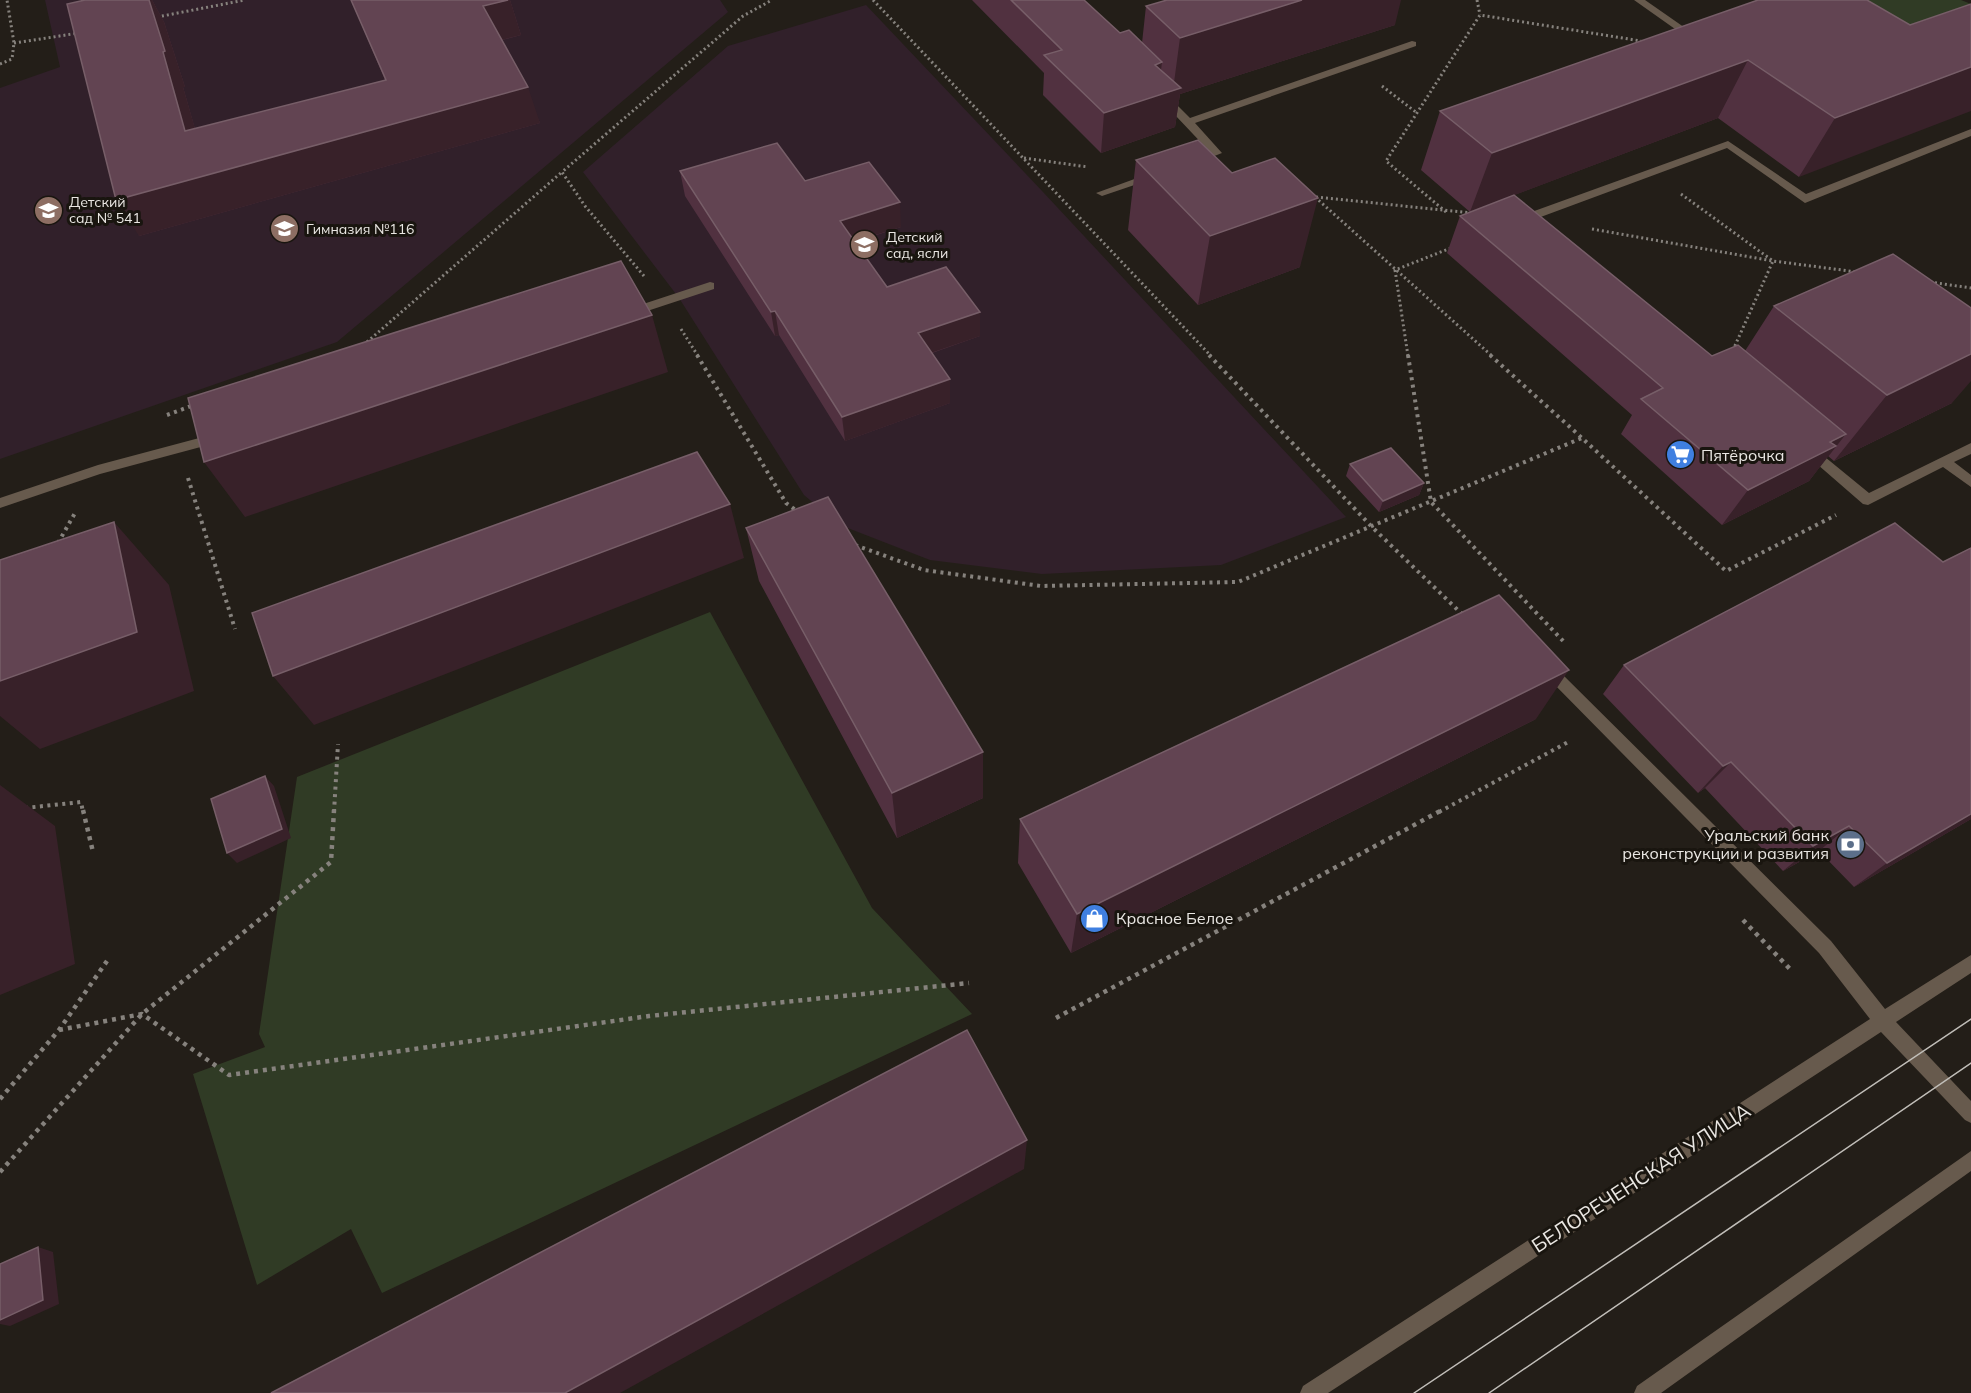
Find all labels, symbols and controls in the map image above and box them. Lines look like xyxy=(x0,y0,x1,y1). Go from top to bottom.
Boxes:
place label: Детский сад № 541 xyxy=(69,193,141,227)
school or university icon: Детский сад № 541 xyxy=(32,194,64,226)
school or university icon: Гимназия №116 xyxy=(269,213,301,245)
place label: Гимназия №116 xyxy=(306,220,415,238)
place label: Детский сад, ясли xyxy=(886,228,948,262)
school or university icon: Детский сад, ясли xyxy=(849,229,881,261)
supermarket icon: Пятёрочка xyxy=(1664,439,1696,471)
place label: Пятёрочка xyxy=(1701,445,1785,465)
place label: Уральский банк реконструкции и развития xyxy=(1622,825,1829,863)
bank icon: Уральский банк реконструкции и развития xyxy=(1834,828,1866,860)
shop icon: Красное Белое xyxy=(1079,902,1111,934)
place label: Красное Белое xyxy=(1116,908,1233,928)
street label: БЕЛОРЕЧЕНСКАЯ УЛИЦА xyxy=(1527,1097,1755,1258)

